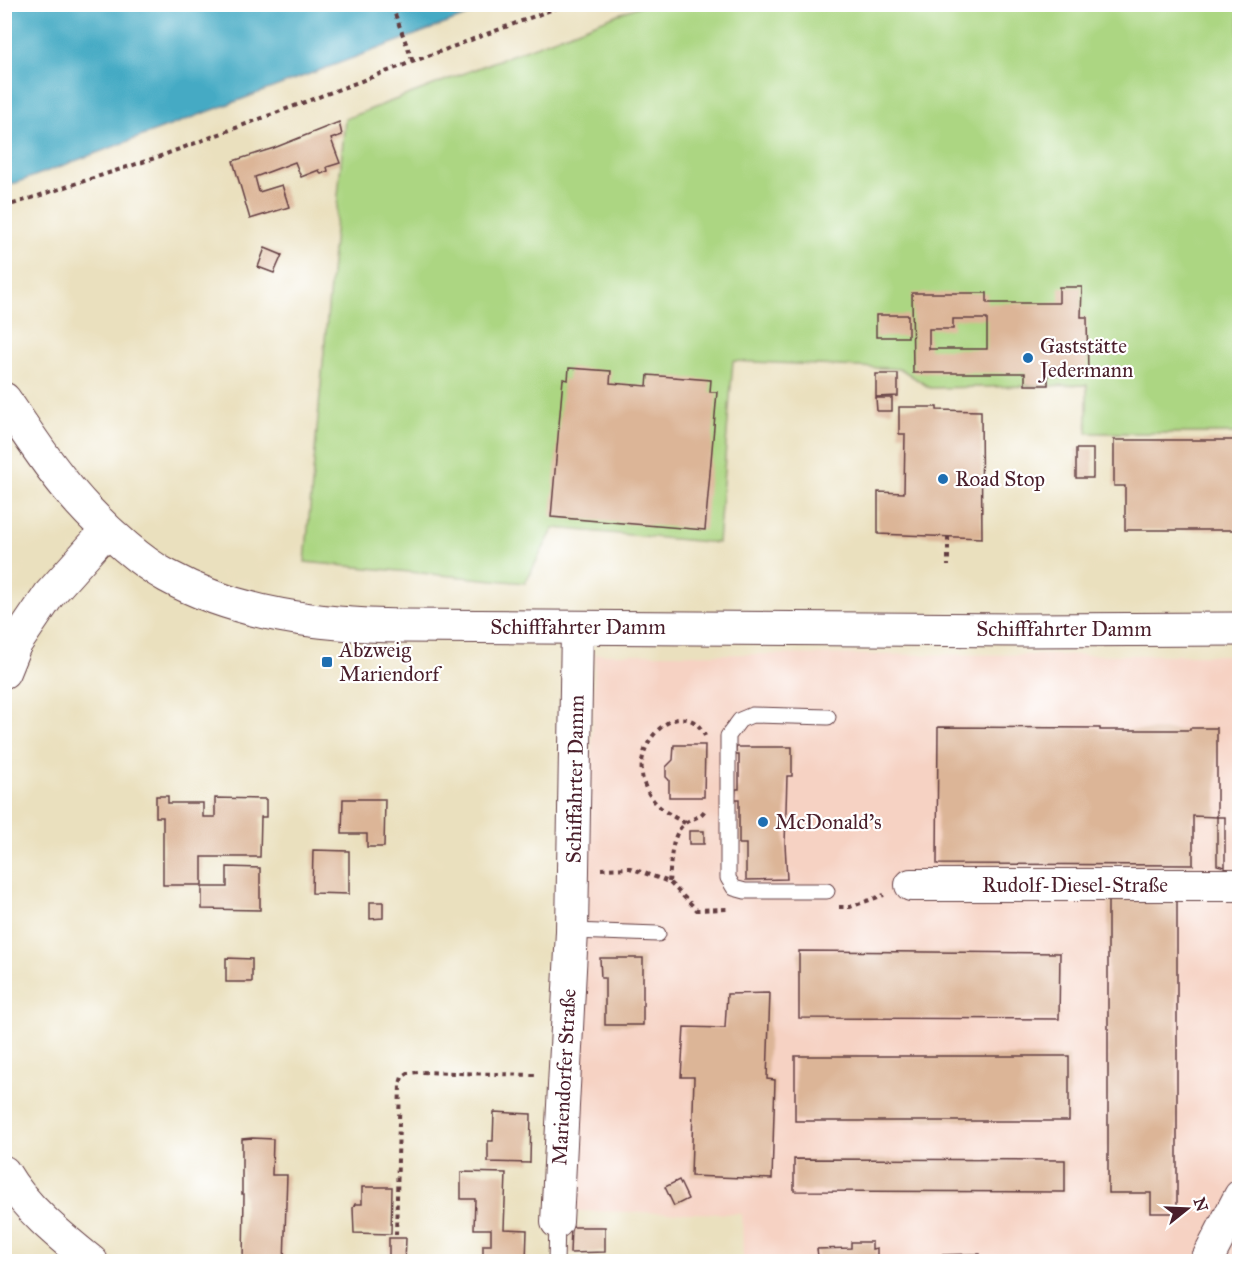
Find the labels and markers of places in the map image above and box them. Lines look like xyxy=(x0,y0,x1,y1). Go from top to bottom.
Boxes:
place label: Gaststätte Jedermann xyxy=(1038,333,1133,383)
marker: Gaststätte Jedermann xyxy=(1021,351,1035,365)
place label: Road Stop xyxy=(955,466,1045,492)
marker: Road Stop xyxy=(936,472,950,486)
place label: Abzweig Mariendorf xyxy=(338,637,442,687)
marker: Abzweig Mariendorf xyxy=(320,655,334,669)
place label: McDonald's xyxy=(775,809,882,835)
marker: McDonald's xyxy=(756,815,770,829)

